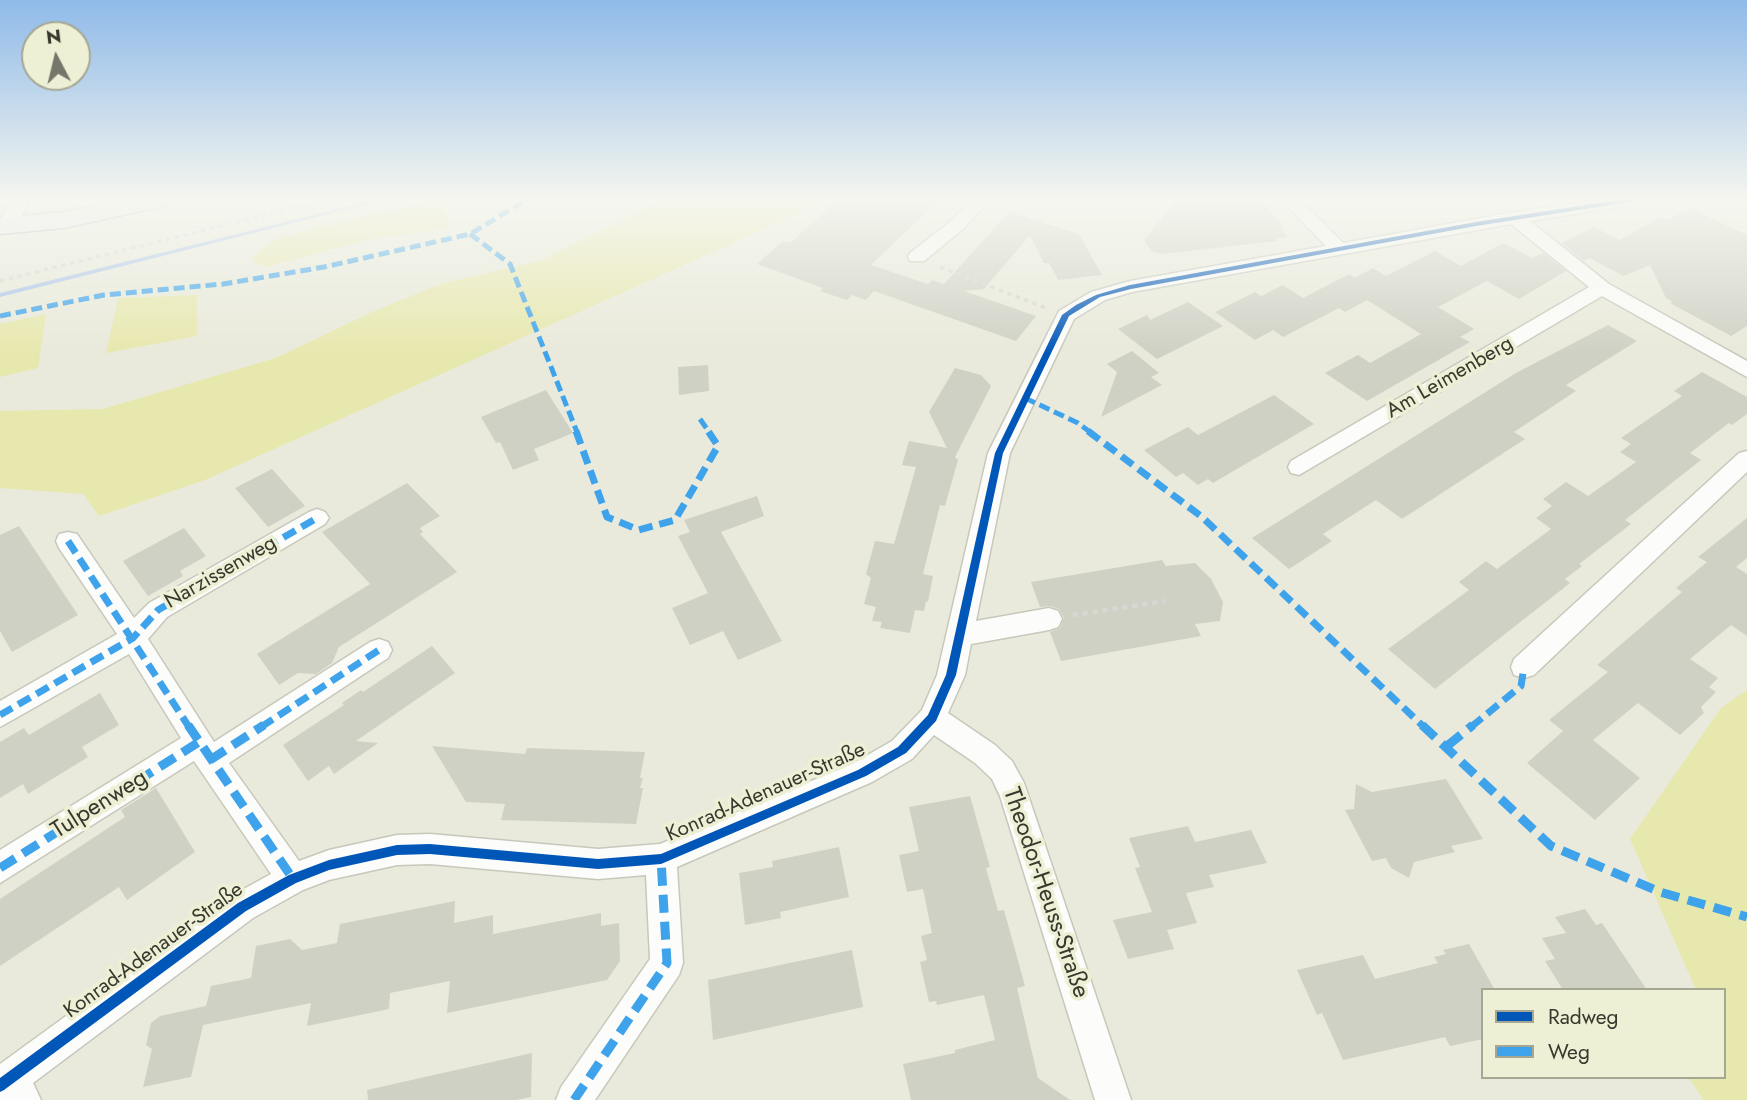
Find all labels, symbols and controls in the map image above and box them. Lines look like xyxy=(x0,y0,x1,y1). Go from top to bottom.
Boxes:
north arrow xyxy=(21,21,91,91)
text: N xyxy=(44,22,63,51)
street label: Am Leimenberg xyxy=(1382,332,1518,424)
street label: Narzissenweg xyxy=(161,531,281,615)
street label: Konrad-Adenauer-Straße xyxy=(663,738,869,848)
street label: Tulpenweg xyxy=(47,764,153,846)
street label: Theodor-Heuss-Straße xyxy=(996,784,1094,1002)
street label: Konrad-Adenauer-Straße xyxy=(60,878,248,1024)
legend xyxy=(1481,988,1726,1079)
text: Radweg xyxy=(1548,1002,1619,1032)
text: Weg xyxy=(1548,1037,1590,1067)

